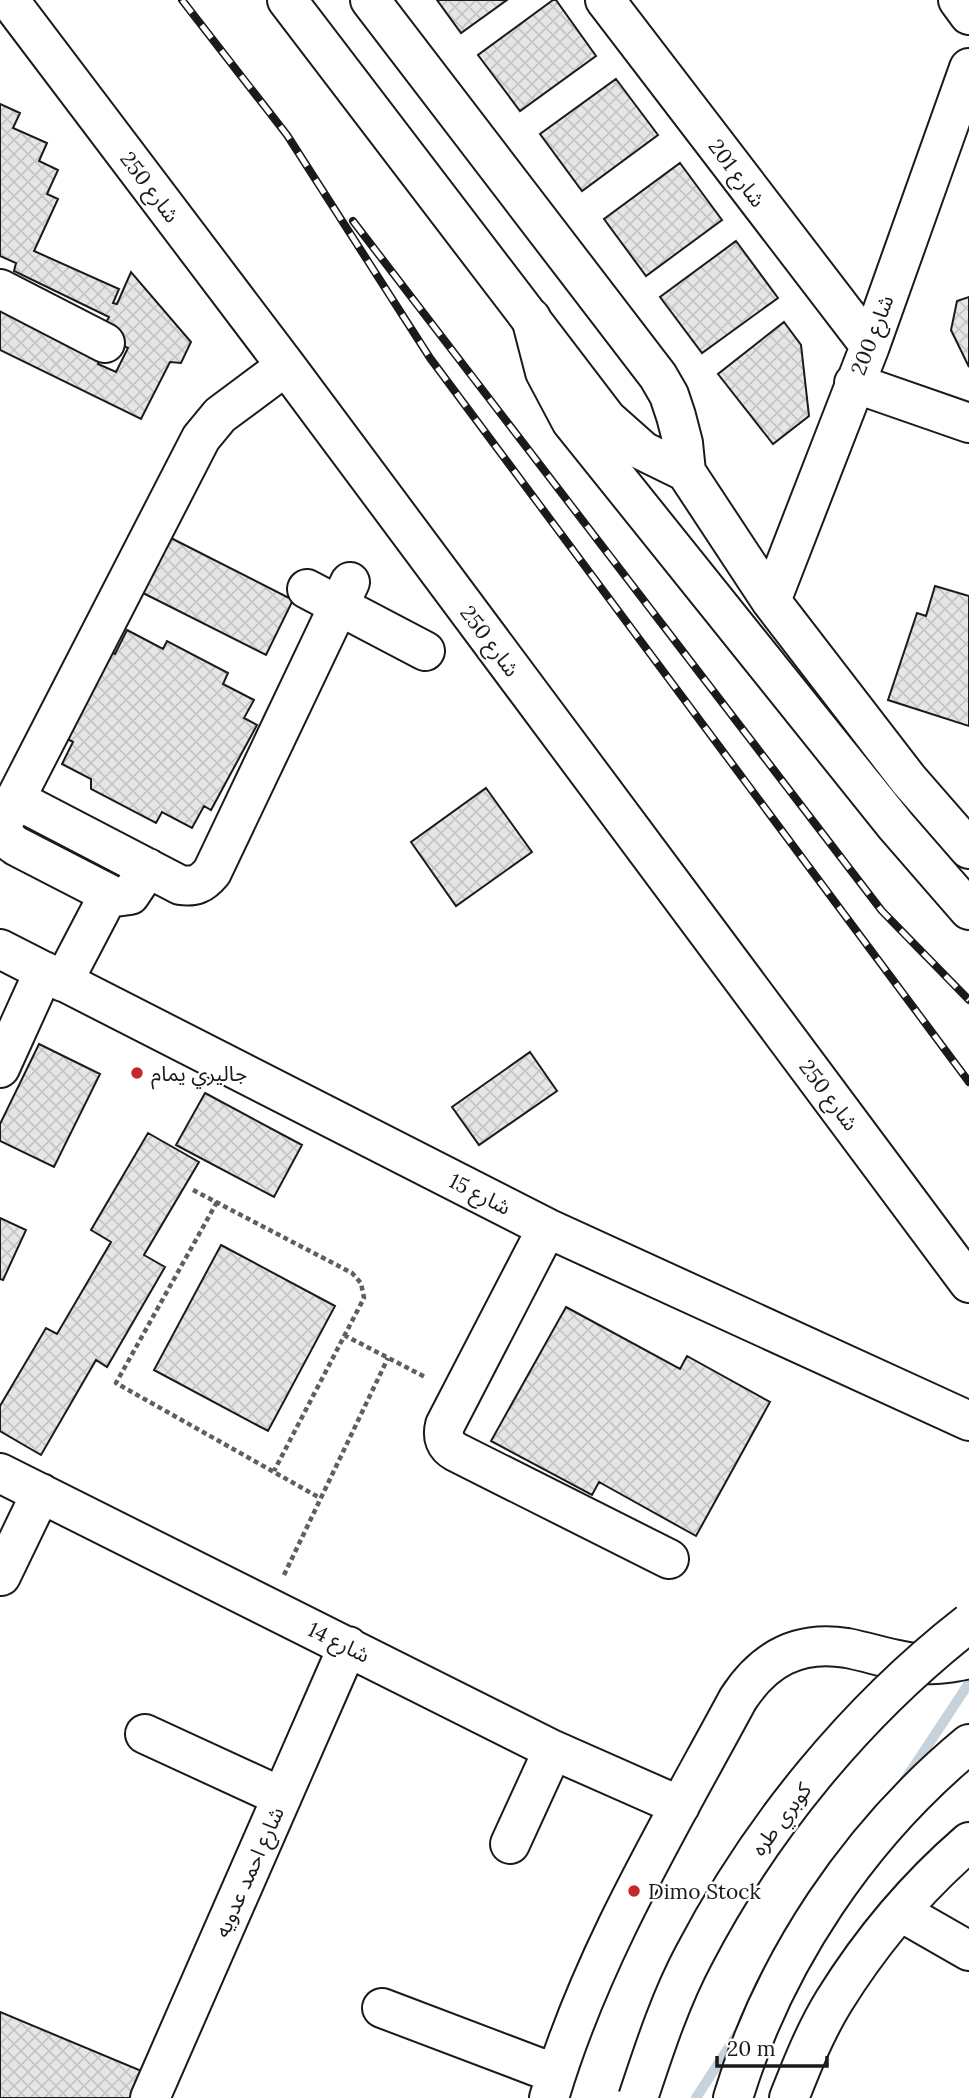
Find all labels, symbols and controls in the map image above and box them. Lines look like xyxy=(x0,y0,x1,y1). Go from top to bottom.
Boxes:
street label: شارع 201 xyxy=(701,134,771,214)
street label: شارع 250 xyxy=(113,146,186,229)
street label: شارع 200 xyxy=(844,291,901,380)
street label: شارع 250 xyxy=(453,600,526,683)
street label: شارع 250 xyxy=(792,1054,865,1137)
place label: جاليري يمام xyxy=(151,1060,247,1090)
marker: جاليري يمام xyxy=(129,1065,145,1081)
street label: شارع 15 xyxy=(444,1167,515,1223)
street label: شارع 14 xyxy=(303,1616,374,1670)
street label: كوبري طره xyxy=(745,1777,820,1862)
street label: شارع احمد عدويه xyxy=(208,1802,292,1942)
place label: Dimo Stock xyxy=(648,1878,762,1905)
marker: Dimo Stock xyxy=(626,1883,642,1899)
scale bar xyxy=(717,2024,827,2068)
text: 20 m xyxy=(727,2035,776,2062)

